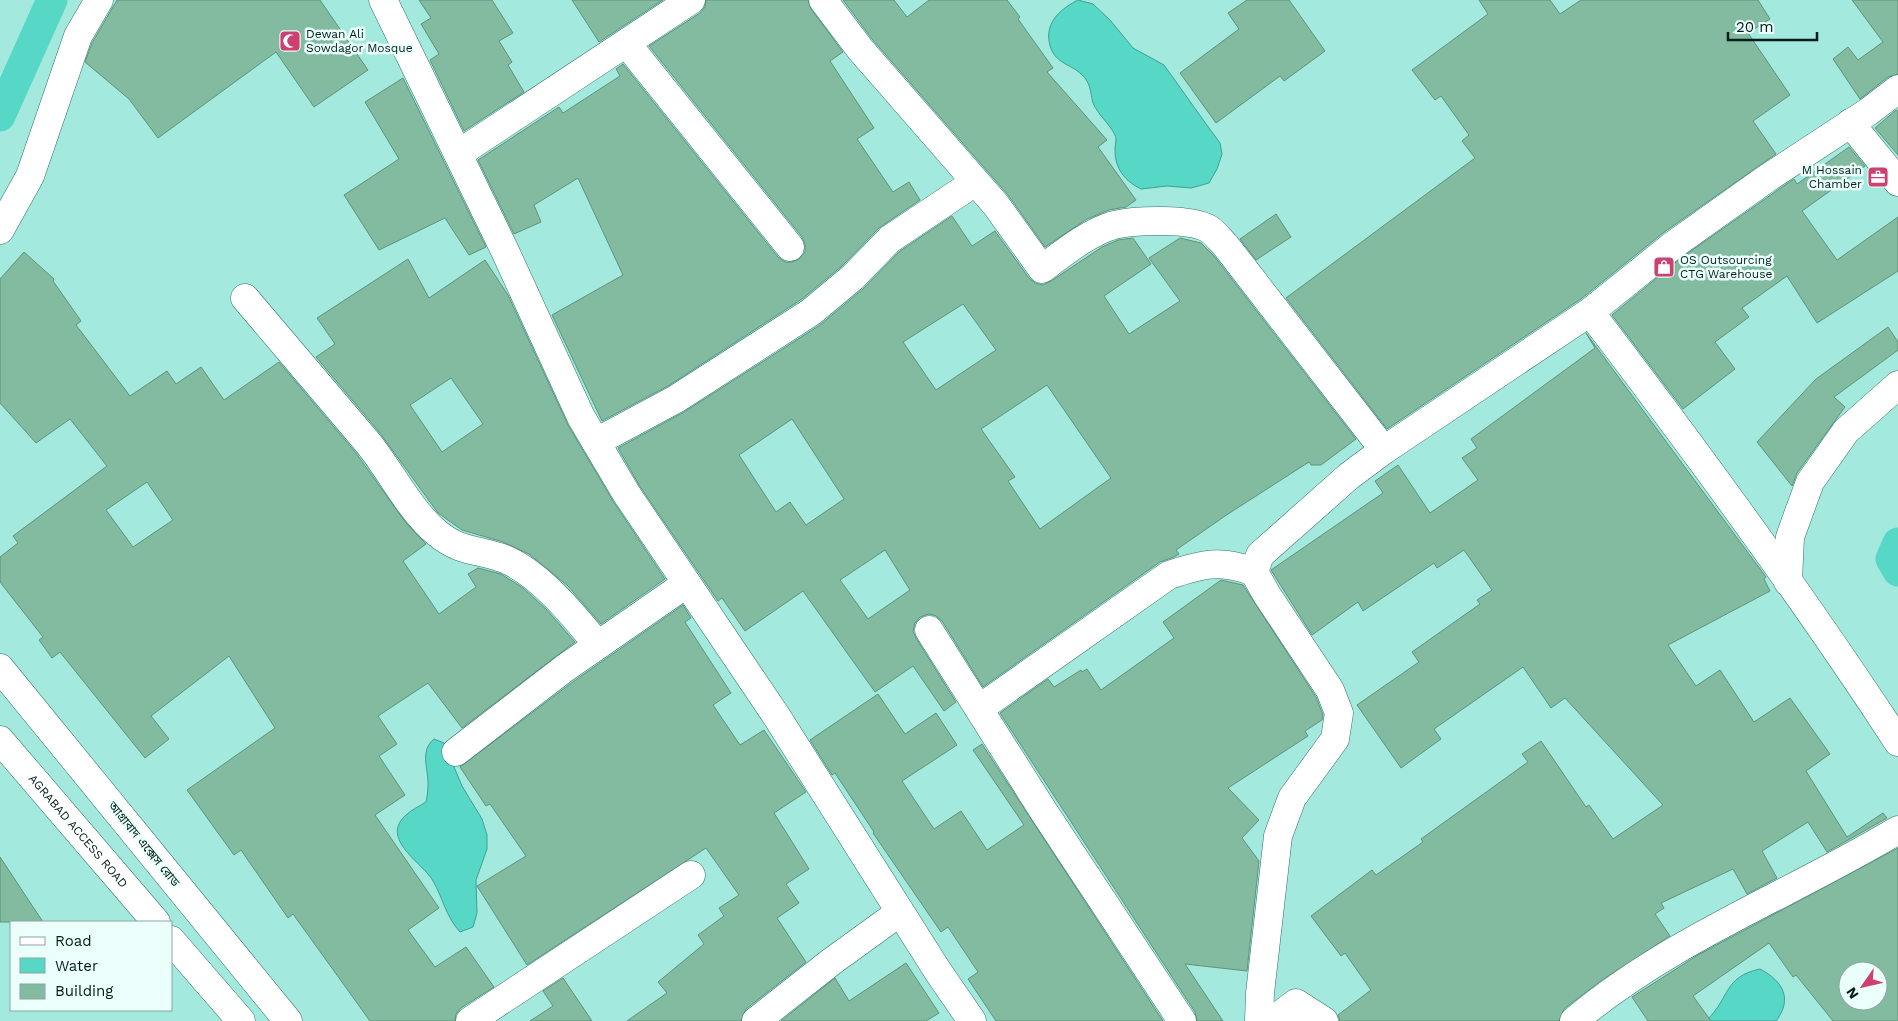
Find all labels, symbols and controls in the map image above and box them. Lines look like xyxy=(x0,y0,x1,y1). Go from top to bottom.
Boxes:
scale bar xyxy=(1728,10,1817,42)
text: 20 m xyxy=(1736,18,1774,36)
place label: Dewan Ali Sowdagor Mosque xyxy=(306,27,413,55)
mosque icon: Dewan Ali Sowdagor Mosque xyxy=(278,29,302,53)
place label: M Hossain Chamber xyxy=(1802,163,1862,191)
office icon: M Hossain Chamber xyxy=(1866,165,1890,189)
place label: OS Outsourcing CTG Warehouse xyxy=(1680,253,1773,281)
shop icon: OS Outsourcing CTG Warehouse xyxy=(1652,255,1676,279)
street label: AGRABAD ACCESS ROAD xyxy=(26,772,130,891)
street label: আগ্রাবাদ এক্সেস রোড xyxy=(105,798,183,890)
legend xyxy=(10,921,172,1011)
text: Road xyxy=(55,932,92,950)
text: Water xyxy=(55,957,98,975)
north arrow xyxy=(1838,961,1888,1011)
text: Building xyxy=(55,982,113,1000)
text: N xyxy=(1843,984,1862,1002)

